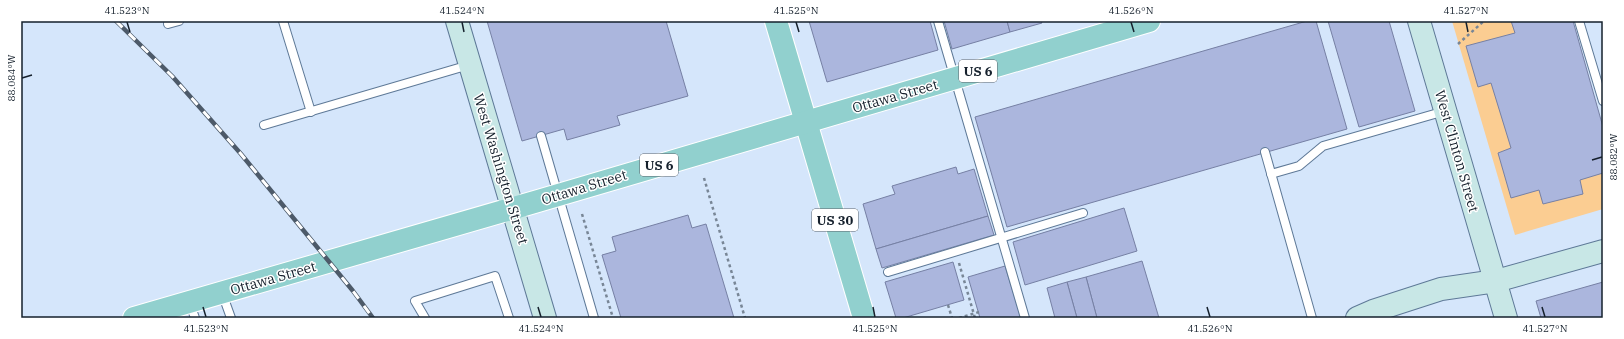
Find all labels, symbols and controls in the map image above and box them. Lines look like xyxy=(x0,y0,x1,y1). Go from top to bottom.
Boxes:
text: 41.523°N xyxy=(104,4,150,17)
text: 41.524°N xyxy=(439,4,485,17)
text: 41.525°N xyxy=(773,4,819,17)
text: 41.526°N xyxy=(1108,4,1154,17)
text: 41.527°N xyxy=(1443,4,1489,17)
text: 88.084°W xyxy=(5,54,18,102)
road number: US 6 xyxy=(959,60,997,82)
street label: Ottawa Street xyxy=(850,75,940,117)
street label: West Clinton Street xyxy=(1431,88,1483,214)
street label: West Washington Street xyxy=(469,91,533,247)
text: 88.082°W xyxy=(1607,133,1620,181)
road number: US 6 xyxy=(640,154,678,176)
street label: Ottawa Street xyxy=(539,165,629,209)
road number: US 30 xyxy=(812,209,858,231)
street label: Ottawa Street xyxy=(228,257,318,299)
text: 41.523°N xyxy=(183,322,229,335)
text: 41.524°N xyxy=(518,322,564,335)
text: 41.525°N xyxy=(852,322,898,335)
text: 41.526°N xyxy=(1187,322,1233,335)
text: 41.527°N xyxy=(1522,322,1568,335)

